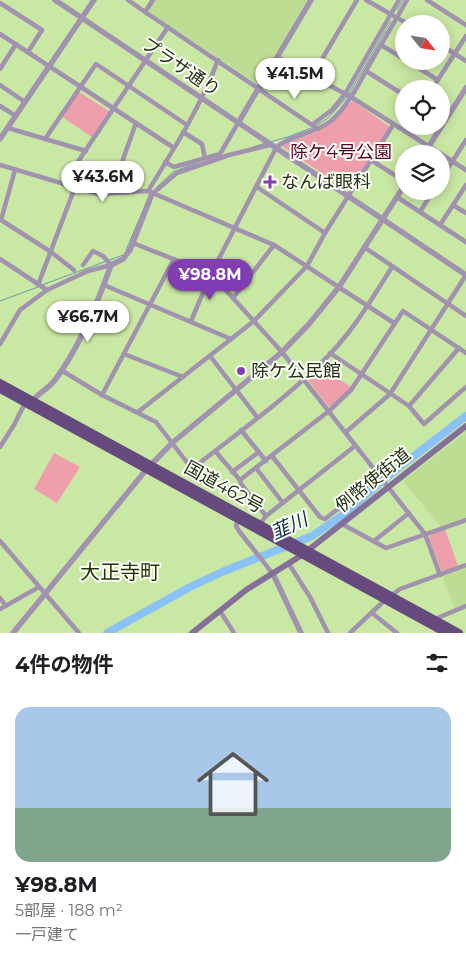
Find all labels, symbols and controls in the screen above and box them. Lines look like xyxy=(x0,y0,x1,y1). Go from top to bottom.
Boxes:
north arrow xyxy=(395,15,450,70)
map controls xyxy=(395,15,450,200)
street label: プラザ通り xyxy=(138,33,224,101)
pin: ¥41.5M xyxy=(254,58,336,100)
text: ¥41.5M xyxy=(266,64,324,83)
button: locate xyxy=(395,80,450,135)
park label: 除ケ4号公園 xyxy=(290,141,392,163)
button: layers xyxy=(395,145,450,200)
pin: ¥43.6M xyxy=(62,160,144,203)
text: ¥43.6M xyxy=(72,167,134,186)
place label: なんば眼科 xyxy=(281,171,371,193)
marker: なんば眼科 xyxy=(263,175,277,189)
pin: ¥98.8M xyxy=(169,258,251,301)
text: ¥98.8M xyxy=(179,265,241,284)
pin: ¥66.7M xyxy=(47,300,129,343)
text: ¥66.7M xyxy=(57,307,119,326)
place label: 除ケ公民館 xyxy=(251,360,341,382)
marker: 除ケ公民館 xyxy=(235,365,247,377)
street label: 例幣使街道 xyxy=(331,443,415,517)
street label: 国道462号 xyxy=(181,456,267,518)
water label: 韮川 xyxy=(267,507,313,544)
district label: 大正寺町 xyxy=(80,560,160,584)
icon: filters xyxy=(423,649,451,677)
text: 4件の物件 xyxy=(15,652,113,677)
icon: home xyxy=(188,739,278,829)
text: ¥98.8M xyxy=(15,872,98,897)
text: 5部屋 · 188 m² xyxy=(15,901,123,920)
text: 一戸建て xyxy=(15,925,79,944)

